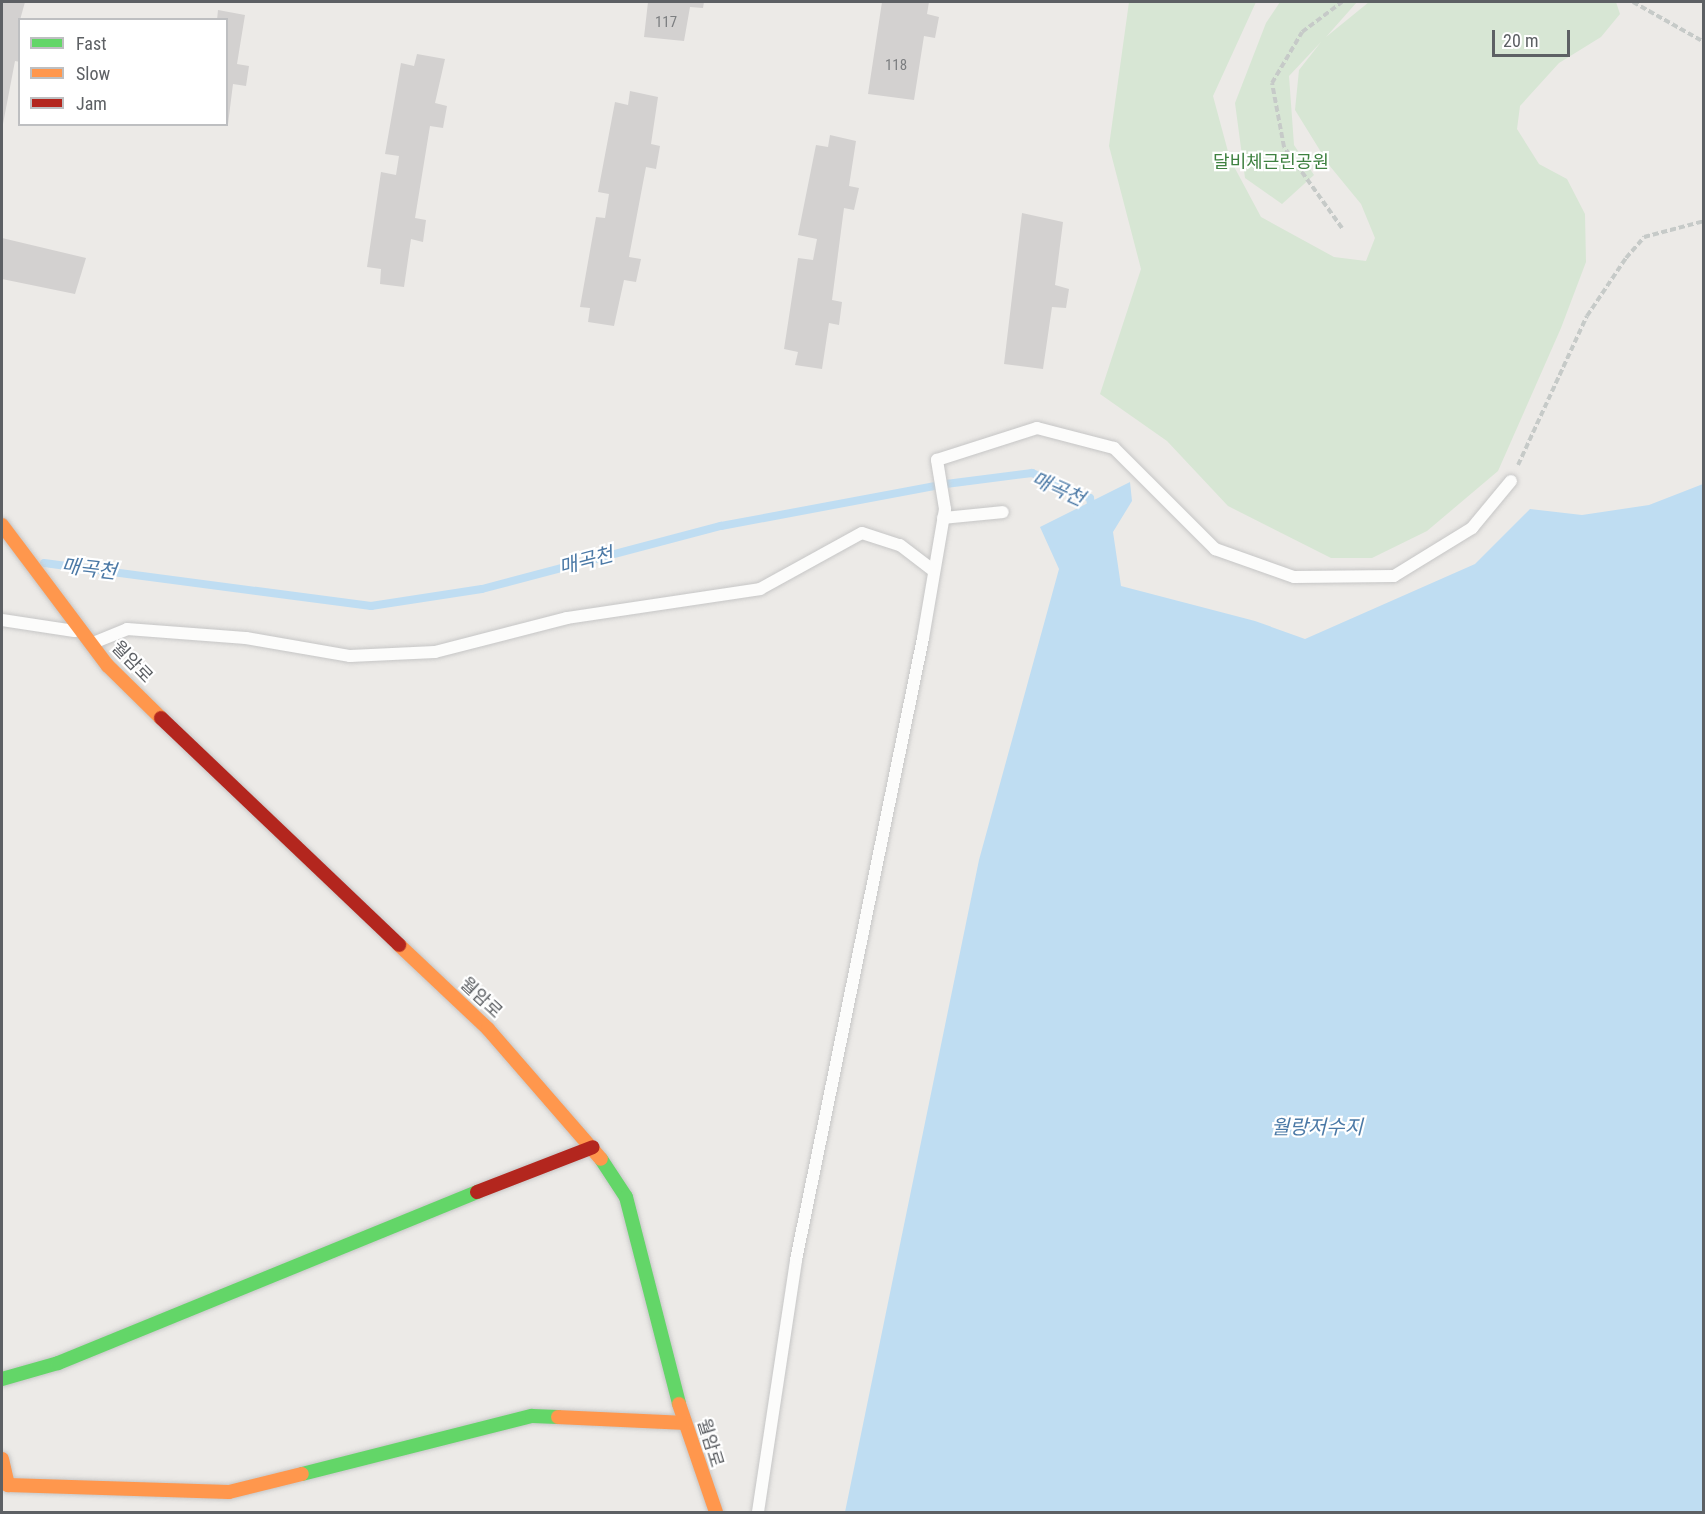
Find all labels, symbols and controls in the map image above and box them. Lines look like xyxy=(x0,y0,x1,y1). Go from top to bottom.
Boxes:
house number: 117 xyxy=(655,14,677,32)
legend xyxy=(18,18,228,126)
scale bar xyxy=(1495,18,1573,56)
text: 20 m xyxy=(1503,30,1538,51)
text: Fast xyxy=(76,33,107,54)
house number: 118 xyxy=(885,57,907,75)
text: Slow xyxy=(76,63,110,84)
text: Jam xyxy=(76,93,107,114)
park label: 달비체근린공원 xyxy=(1213,151,1329,173)
water label: 매곡천 xyxy=(1028,467,1088,511)
water label: 매곡천 xyxy=(556,542,616,580)
water label: 매곡천 xyxy=(60,554,118,584)
street label: 월암로 xyxy=(107,637,157,687)
street label: 월암로 xyxy=(455,973,507,1023)
water label: 월랑저수지 xyxy=(1271,1115,1363,1139)
street label: 월암로 xyxy=(692,1416,728,1470)

